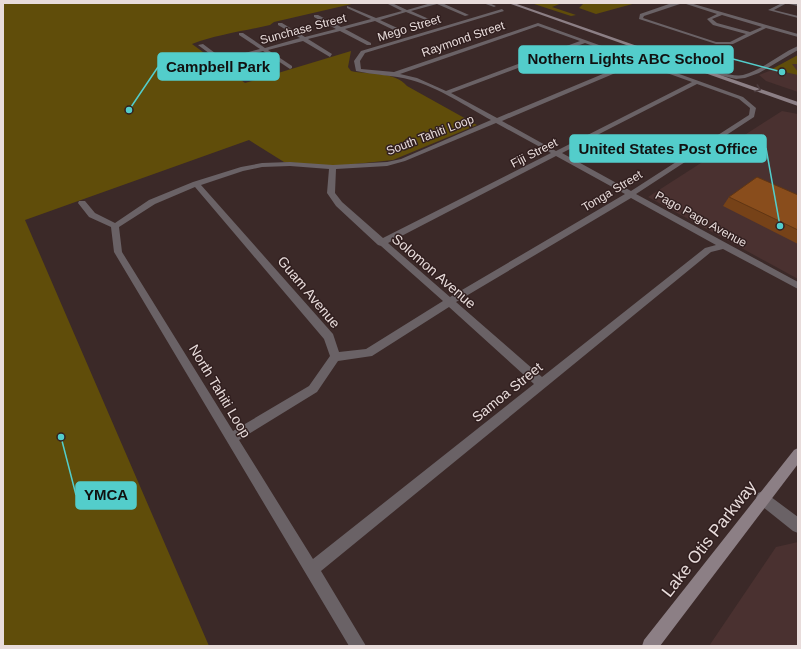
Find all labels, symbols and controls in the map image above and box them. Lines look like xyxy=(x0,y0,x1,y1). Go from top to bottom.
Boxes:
street label: Sunchase Street xyxy=(258,11,348,47)
street label: Mego Street xyxy=(376,12,443,44)
street label: Raymond Street xyxy=(420,18,507,60)
callout: Nothern Lights ABC School xyxy=(519,46,733,73)
text: Nothern Lights ABC School xyxy=(528,50,724,67)
callout: Campbell Park xyxy=(158,53,279,80)
text: Campbell Park xyxy=(166,58,271,75)
one-way arrow xyxy=(754,85,761,93)
street label: South Tahiti Loop xyxy=(384,112,476,158)
street label: Fiji Street xyxy=(508,135,560,171)
callout: United States Post Office xyxy=(570,135,766,162)
text: United States Post Office xyxy=(578,140,758,157)
street label: Tonga Street xyxy=(579,167,645,215)
street label: Pago Pago Avenue xyxy=(653,188,750,250)
street label: Solomon Avenue xyxy=(389,230,479,312)
street label: Guam Avenue xyxy=(274,253,344,331)
street label: North Tahiti Loop xyxy=(186,342,254,441)
street label: Samoa Street xyxy=(469,359,545,425)
street label: Lake Otis Parkway xyxy=(658,477,760,601)
callout: YMCA xyxy=(76,482,136,509)
text: YMCA xyxy=(84,486,128,503)

